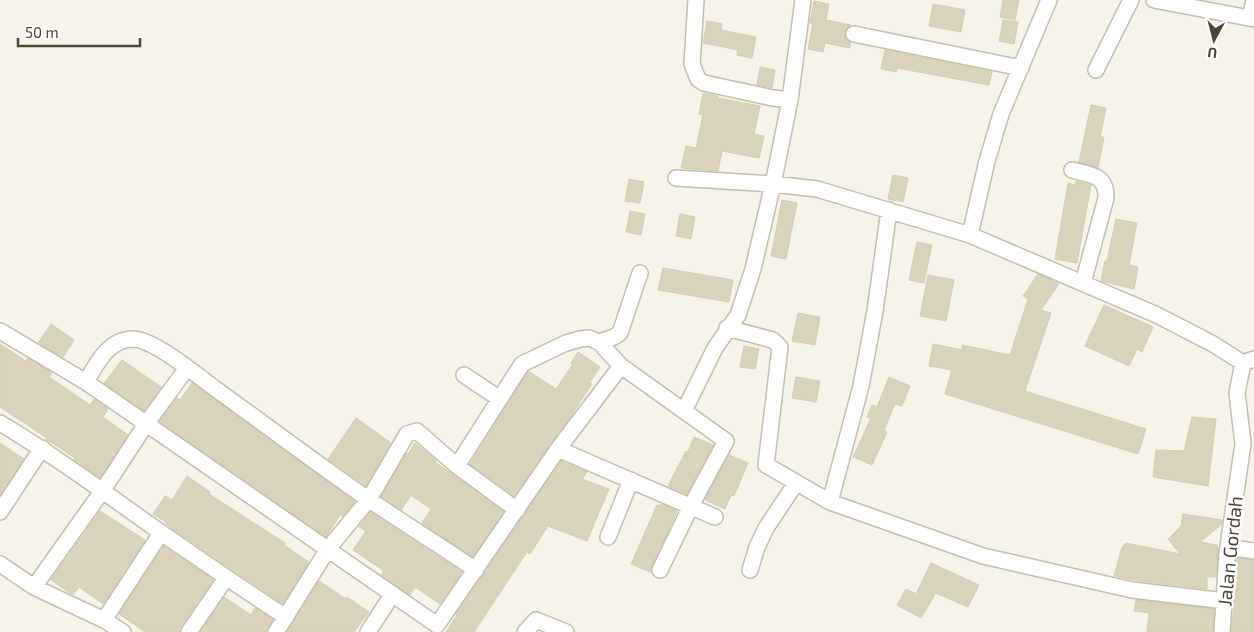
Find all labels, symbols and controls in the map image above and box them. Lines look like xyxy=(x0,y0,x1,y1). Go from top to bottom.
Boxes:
scale bar xyxy=(18,15,140,47)
north arrow xyxy=(1189,15,1239,65)
text: 50 m xyxy=(25,23,59,41)
text: U xyxy=(1207,44,1218,62)
street label: Jalan Gordah xyxy=(1212,495,1247,607)

